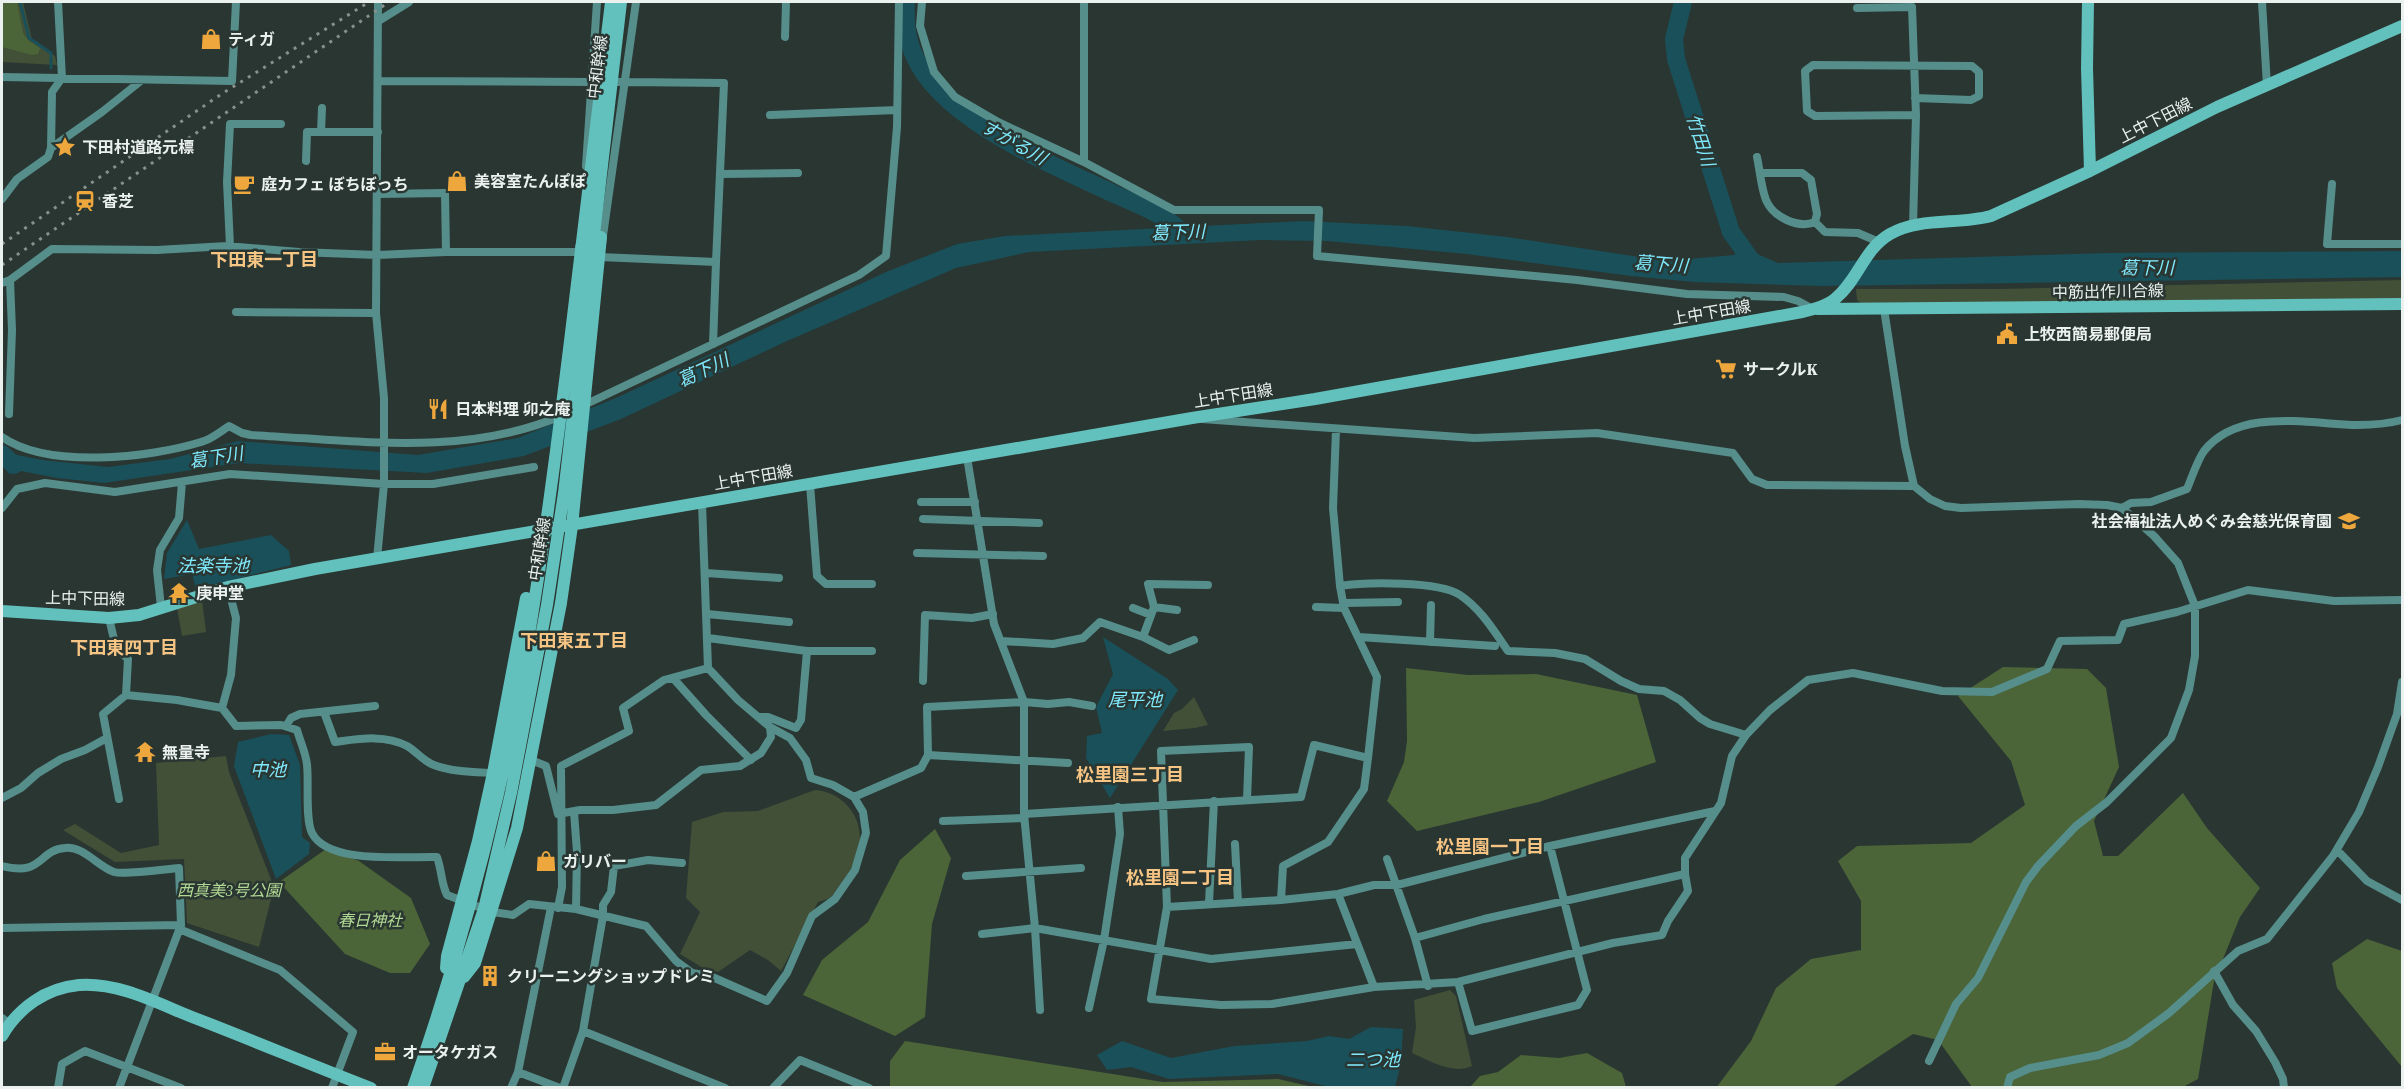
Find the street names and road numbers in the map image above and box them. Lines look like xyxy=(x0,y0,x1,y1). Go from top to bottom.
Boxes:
street label: 中和幹線 xyxy=(582,34,612,100)
street label: 上中下田線 xyxy=(2114,92,2196,148)
street label: 中筋出作川合線 xyxy=(2052,279,2164,303)
street label: 上中下田線 xyxy=(1670,294,1752,330)
street label: 上中下田線 xyxy=(1192,378,1274,412)
street label: 上中下田線 xyxy=(712,459,794,495)
street label: 中和幹線 xyxy=(523,516,555,582)
street label: 上中下田線 xyxy=(45,586,125,610)

